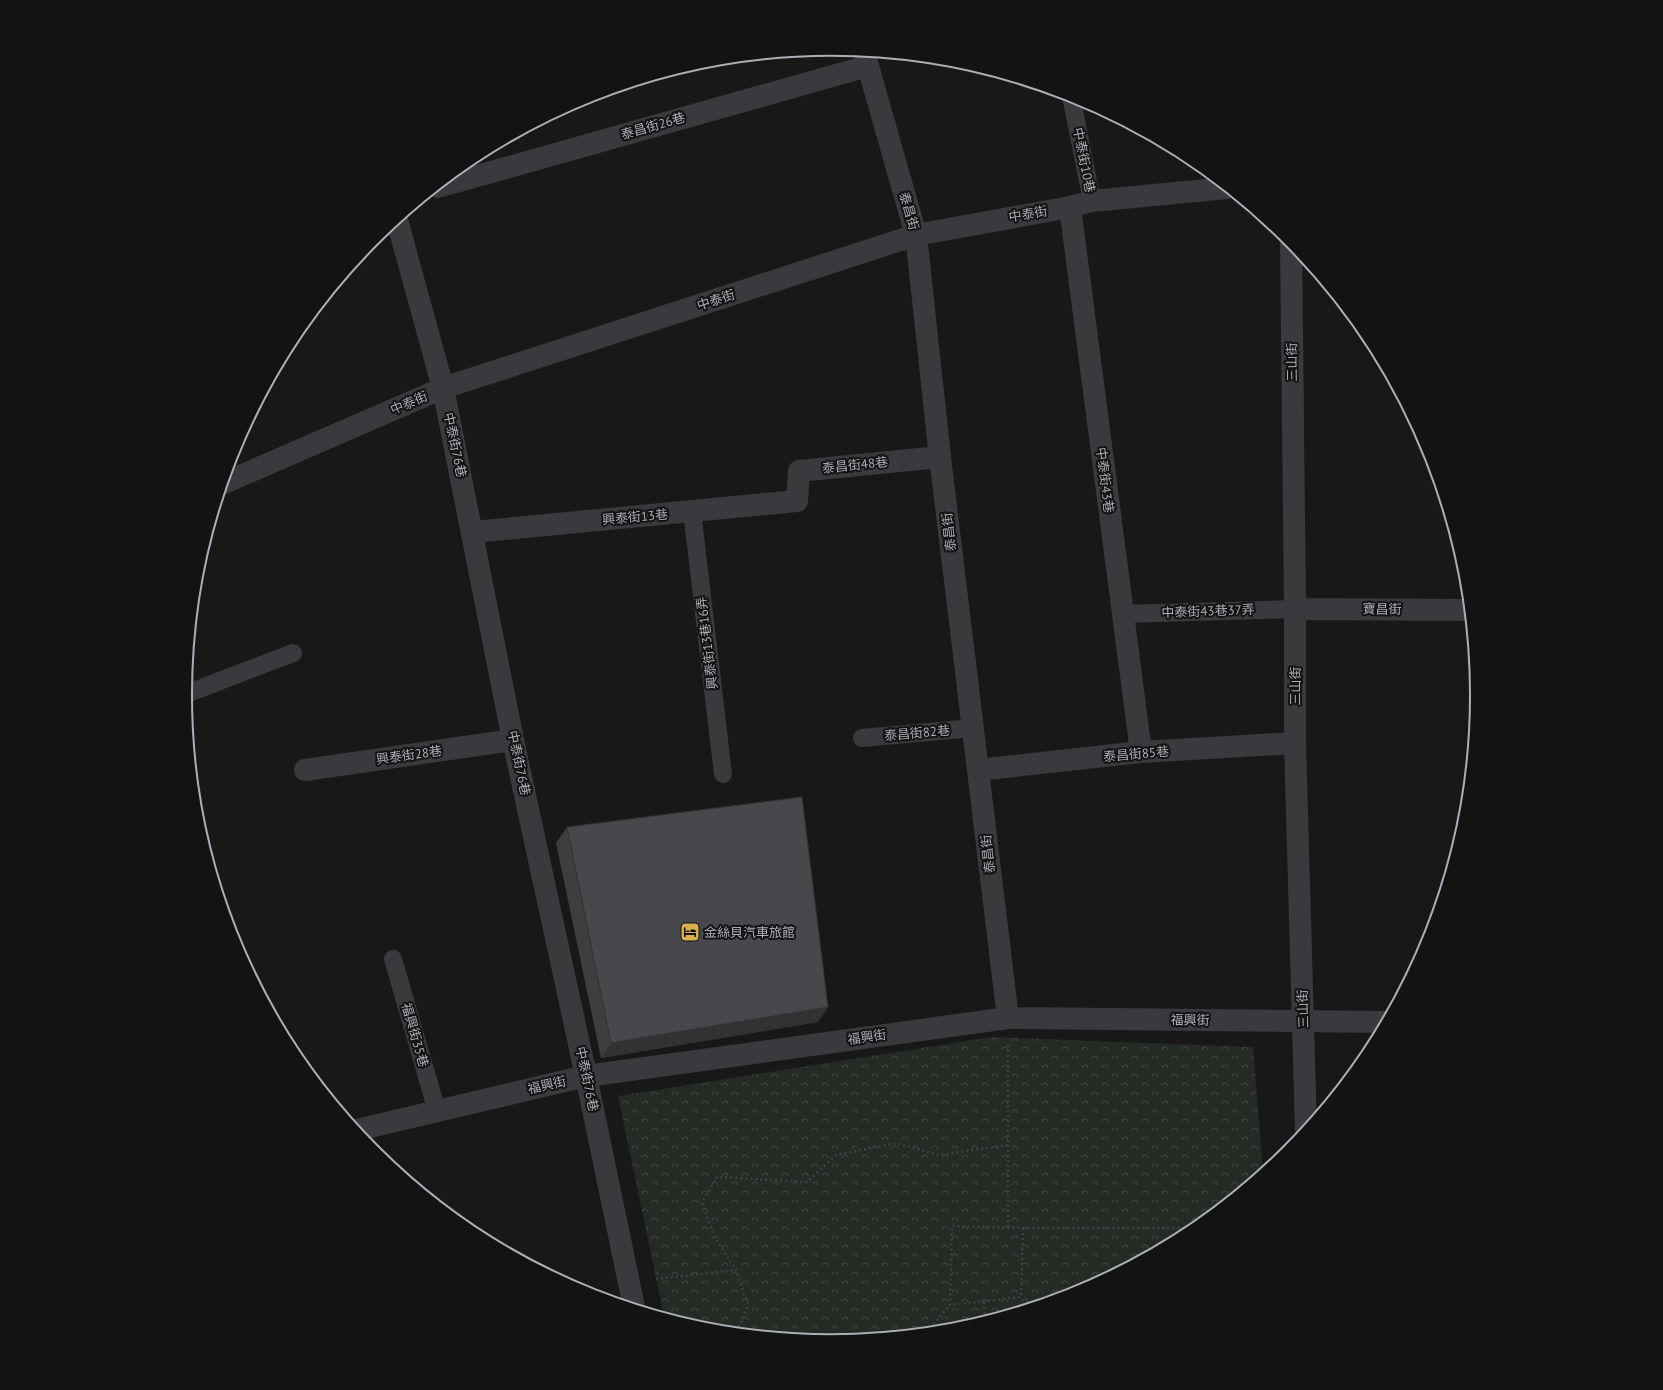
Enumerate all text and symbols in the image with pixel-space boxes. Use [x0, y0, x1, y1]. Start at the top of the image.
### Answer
street label: 泰昌街26巷 [619, 109, 687, 143]
street label: 中泰街10巷 [1069, 126, 1099, 194]
street label: 泰昌街 [895, 190, 923, 232]
street label: 中泰街 [1007, 202, 1049, 226]
street label: 中泰街 [695, 286, 737, 314]
street label: 三山街 [1283, 342, 1301, 382]
street label: 中泰街 [388, 388, 430, 418]
street label: 中泰街76巷 [440, 411, 470, 479]
street label: 中泰街43巷 [1093, 446, 1117, 514]
street label: 泰昌街48巷 [821, 453, 889, 477]
street label: 興泰街13巷 [601, 506, 669, 528]
street label: 泰昌街 [938, 512, 960, 552]
street label: 興泰街13巷16弄 [693, 596, 721, 690]
street label: 寶昌街 [1362, 600, 1402, 618]
street label: 中泰街43巷37弄 [1161, 601, 1255, 621]
street label: 三山街 [1287, 666, 1304, 706]
street label: 泰昌街82巷 [883, 722, 951, 744]
street label: 中泰街76巷 [504, 729, 534, 797]
street label: 興泰街28巷 [375, 742, 443, 768]
street label: 泰昌街85巷 [1102, 743, 1170, 765]
street label: 泰昌街 [977, 834, 999, 874]
hotel icon: 金絲貝汽車旅館 [679, 921, 701, 943]
place label: 金絲貝汽車旅館 [704, 924, 795, 941]
street label: 三山街 [1294, 989, 1312, 1029]
street label: 福興街35巷 [398, 1001, 432, 1069]
street label: 福興街 [1170, 1011, 1210, 1029]
street label: 福興街 [846, 1026, 888, 1048]
street label: 中泰街76巷 [572, 1045, 602, 1113]
street label: 福興街 [526, 1072, 568, 1098]

